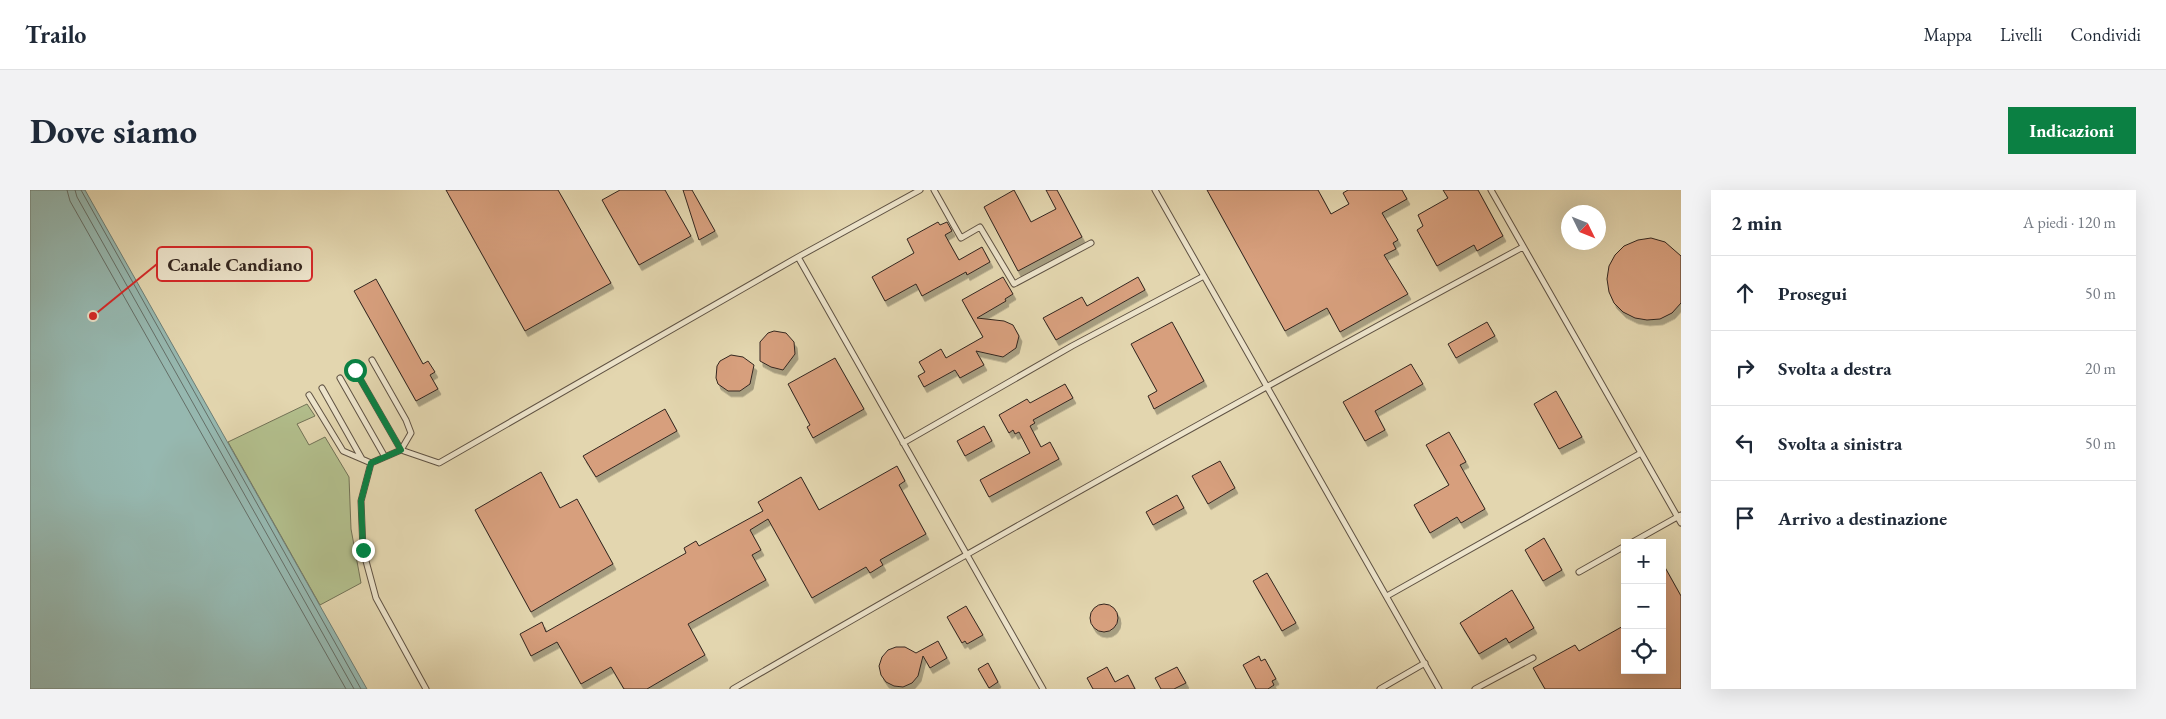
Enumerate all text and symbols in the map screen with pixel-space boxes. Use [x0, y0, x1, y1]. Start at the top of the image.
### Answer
text: Trailo [25, 19, 86, 50]
text: Mappa [1923, 23, 1972, 46]
text: Livelli [2000, 23, 2042, 46]
text: Condividi [2070, 23, 2141, 46]
button: Indicazioni [2008, 107, 2136, 154]
text: Dove siamo [30, 108, 197, 153]
north arrow [1561, 205, 1606, 250]
text: 2 min [1731, 209, 1782, 236]
text: A piedi · 120 m [2023, 212, 2116, 233]
callout: Canale Candiano [157, 247, 312, 281]
text: Canale Candiano [167, 252, 303, 277]
icon: ahead [1731, 279, 1759, 307]
text: Prosegui [1778, 281, 1847, 306]
text: 50 m [2085, 283, 2116, 304]
icon: right [1731, 354, 1759, 382]
text: Svolta a destra [1778, 356, 1892, 381]
text: 20 m [2085, 358, 2116, 379]
route start [344, 359, 367, 382]
icon: left [1731, 429, 1759, 457]
text: Svolta a sinistra [1778, 431, 1902, 456]
text: 50 m [2085, 433, 2116, 454]
icon: arrive [1731, 504, 1759, 532]
text: Arrivo a destinazione [1778, 506, 1947, 531]
route end [352, 539, 375, 562]
map controls [1621, 539, 1666, 674]
button: + [1621, 539, 1666, 584]
button: − [1621, 584, 1666, 629]
button: locate [1621, 629, 1666, 674]

